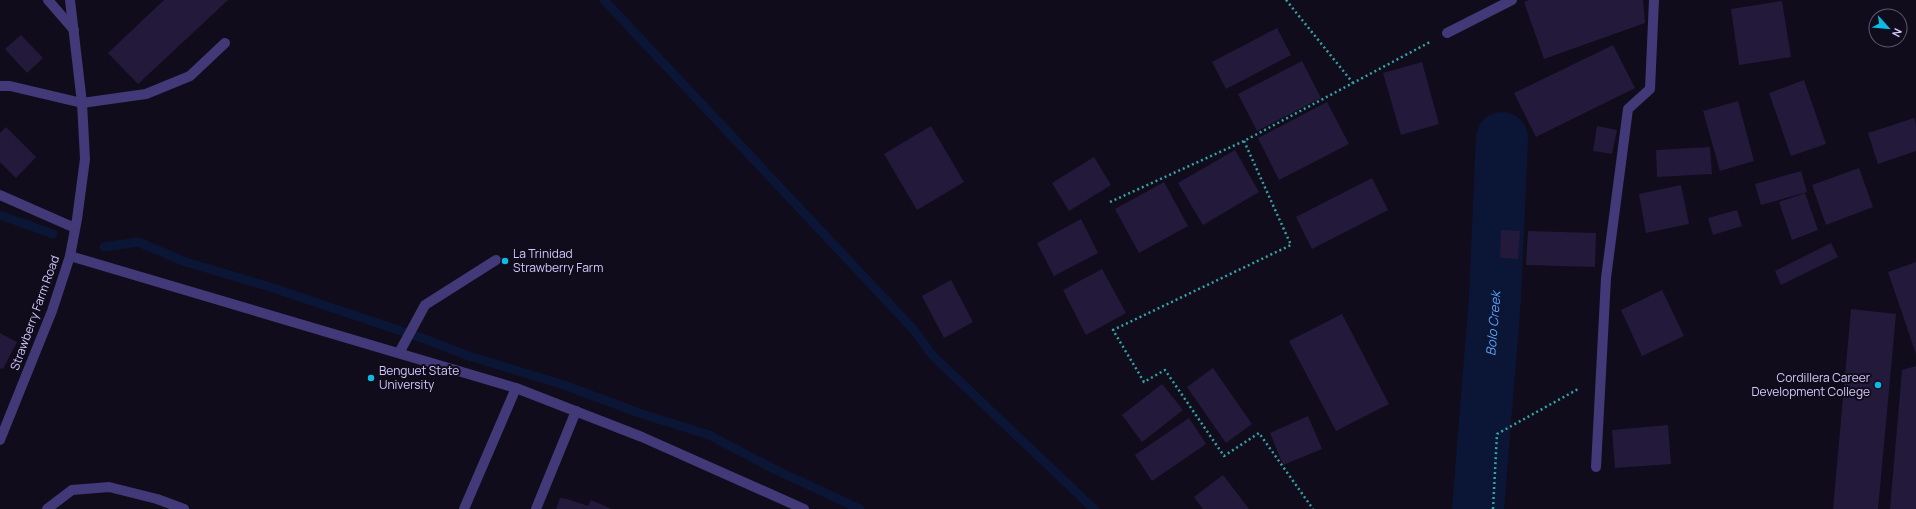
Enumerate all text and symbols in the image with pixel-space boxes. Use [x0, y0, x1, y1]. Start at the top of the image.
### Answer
north arrow [1868, 8, 1908, 48]
text: N [1889, 26, 1906, 40]
place label: La Trinidad Strawberry Farm [513, 245, 603, 276]
street label: Strawberry Farm Road [6, 253, 63, 373]
marker: La Trinidad Strawberry Farm [500, 256, 510, 266]
water label: Bolo Creek [1481, 288, 1504, 357]
place label: Benguet State University [379, 362, 459, 393]
place label: Cordillera Career Development College [1752, 369, 1871, 400]
marker: Benguet State University [366, 373, 376, 383]
marker: Cordillera Career Development College [1873, 380, 1883, 390]

